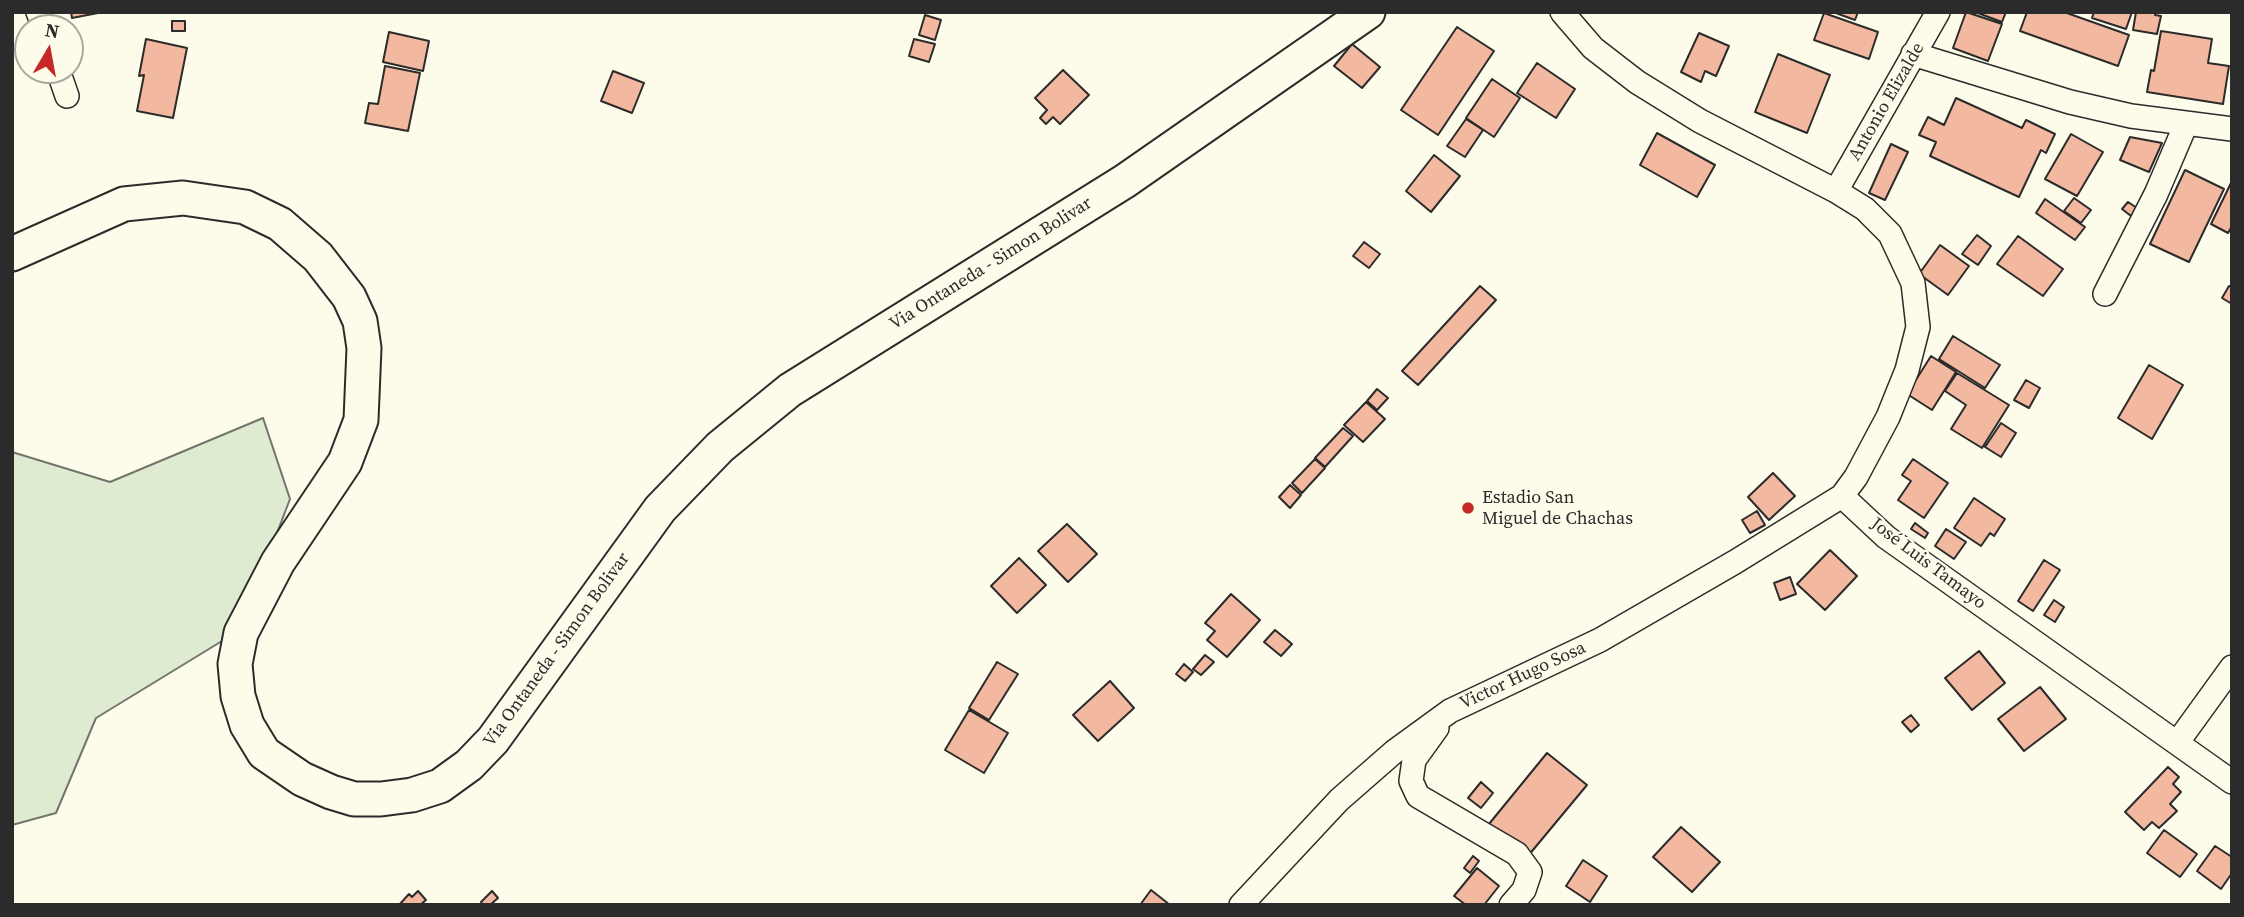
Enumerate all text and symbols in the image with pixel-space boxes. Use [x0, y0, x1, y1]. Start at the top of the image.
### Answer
north arrow [14, 14, 84, 84]
text: N [43, 16, 61, 44]
street label: Antonio Elizalde [1845, 39, 1929, 165]
street label: Via Ontaneda - Simon Bolivar [886, 193, 1096, 335]
place label: Estadio San Miguel de Chachas [1482, 487, 1633, 530]
marker: Estadio San Miguel de Chachas [1460, 500, 1476, 516]
street label: José Luis Tamayo [1866, 514, 1990, 614]
street label: Via Ontaneda - Simon Bolivar [479, 549, 635, 751]
street label: Victor Hugo Sosa [1456, 637, 1590, 715]

